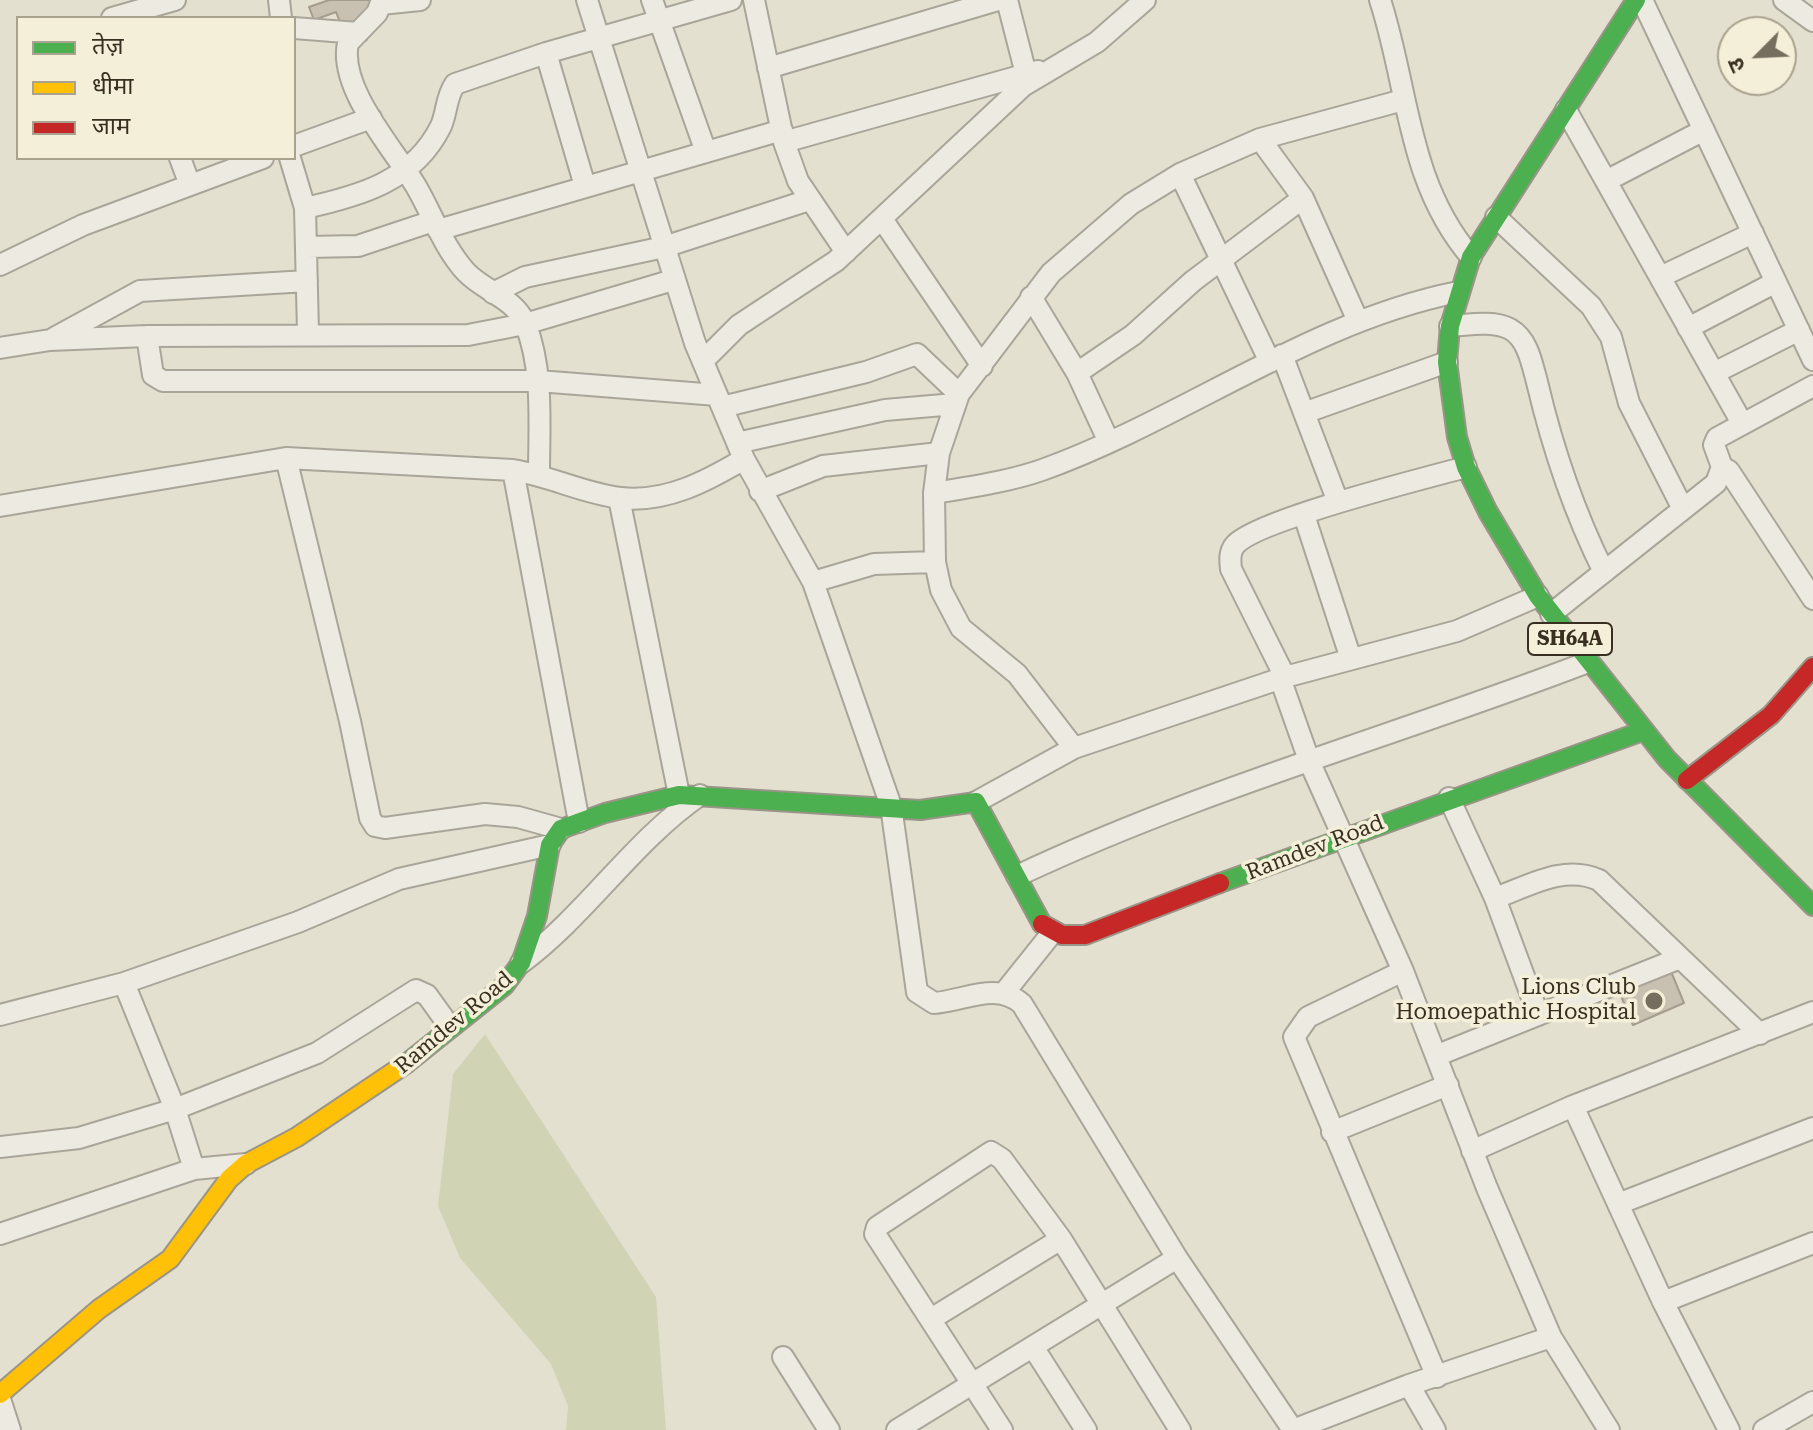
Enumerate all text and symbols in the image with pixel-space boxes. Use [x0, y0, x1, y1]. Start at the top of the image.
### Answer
legend [16, 16, 296, 160]
north arrow [1717, 16, 1797, 96]
text: तेज़ [92, 32, 124, 60]
text: उ [1722, 54, 1750, 76]
text: धीमा [92, 72, 134, 100]
text: जाम [92, 112, 130, 140]
road number: SH64A [1528, 623, 1612, 655]
street label: Ramdev Road [1242, 810, 1388, 886]
street label: Ramdev Road [390, 966, 518, 1080]
place label: Lions Club Homoepathic Hospital [1395, 975, 1636, 1026]
marker: Lions Club Homoepathic Hospital [1643, 990, 1665, 1012]

